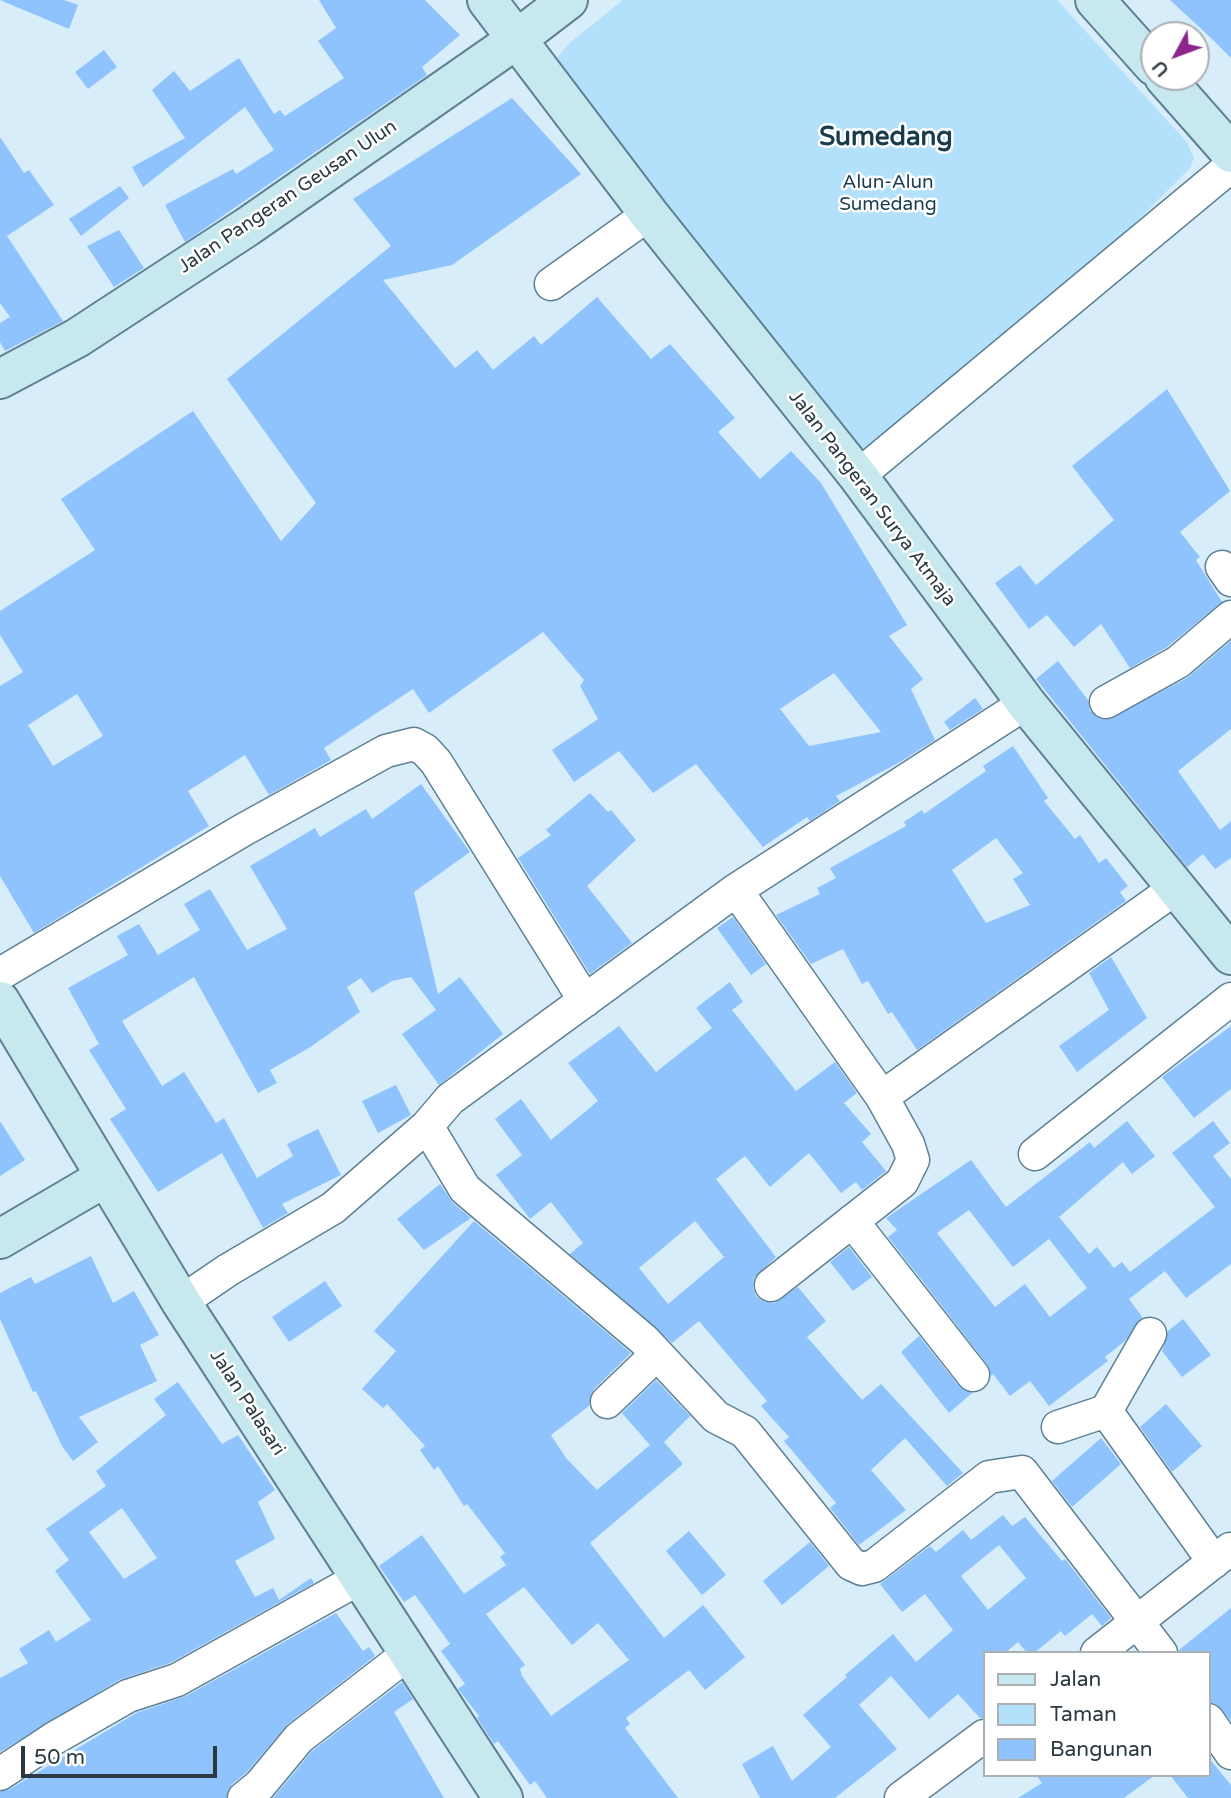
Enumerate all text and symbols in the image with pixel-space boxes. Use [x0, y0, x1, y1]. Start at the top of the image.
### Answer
north arrow [1140, 21, 1210, 91]
text: U [1148, 56, 1174, 81]
street label: Jalan Pangeran Geusan Ulun [175, 115, 401, 279]
district label: Sumedang [819, 122, 953, 154]
park label: Alun-Alun Sumedang [839, 172, 937, 216]
street label: Jalan Pangeran Surya Atmaja [783, 387, 961, 611]
street label: Jalan Palasari [204, 1346, 290, 1460]
legend [982, 1651, 1210, 1777]
text: Jalan [1050, 1667, 1101, 1692]
text: Taman [1050, 1702, 1117, 1727]
scale bar [24, 1731, 220, 1775]
text: Bangunan [1050, 1737, 1153, 1762]
text: 50 m [34, 1745, 85, 1770]

